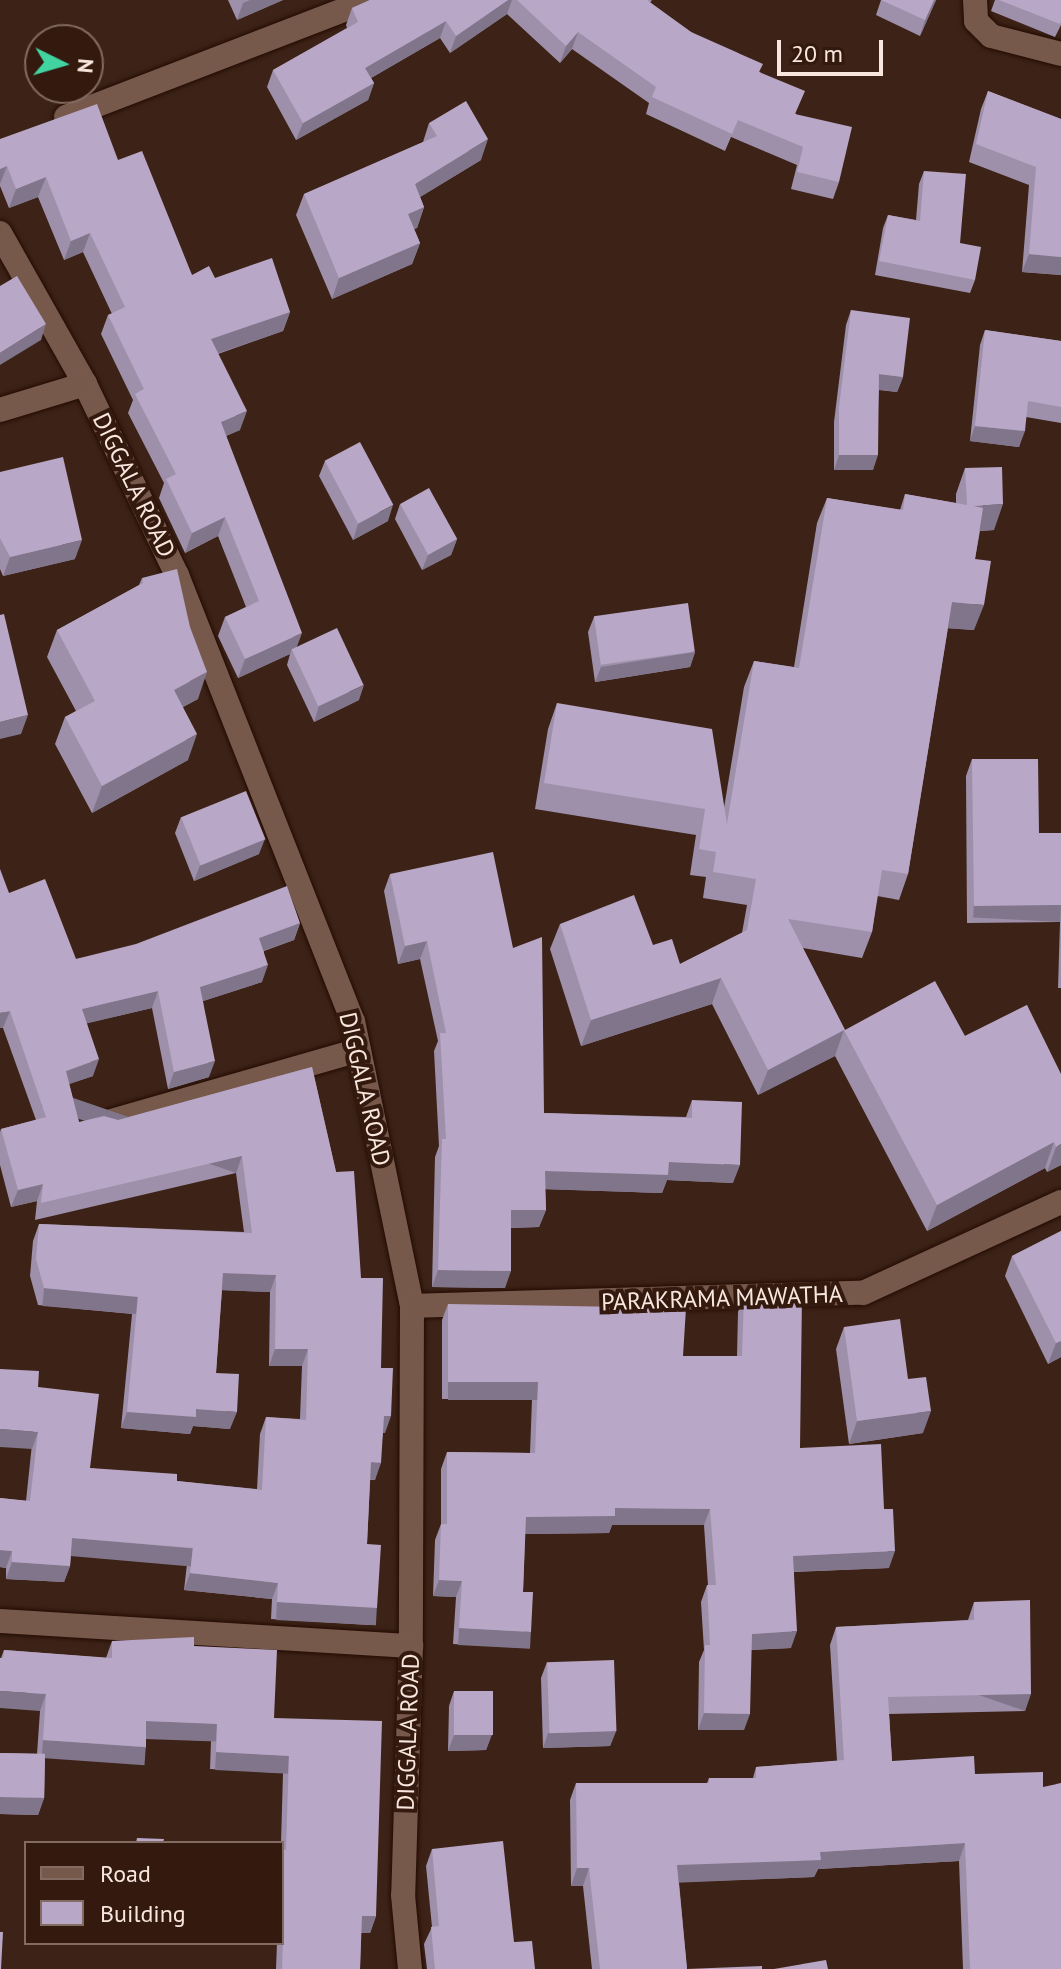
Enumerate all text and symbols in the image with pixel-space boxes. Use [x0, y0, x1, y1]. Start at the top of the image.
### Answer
north arrow [24, 24, 104, 104]
scale bar [781, 24, 887, 74]
text: 20 m [791, 38, 843, 69]
text: N [71, 57, 100, 74]
street label: DIGGALA ROAD [86, 408, 182, 562]
street label: DIGGALA ROAD [333, 1009, 397, 1169]
street label: PARAKRAMA MAWATHA [600, 1279, 844, 1317]
street label: DIGGALA ROAD [391, 1653, 425, 1811]
legend [24, 1841, 284, 1945]
text: Road [100, 1858, 151, 1889]
text: Building [100, 1898, 186, 1929]

